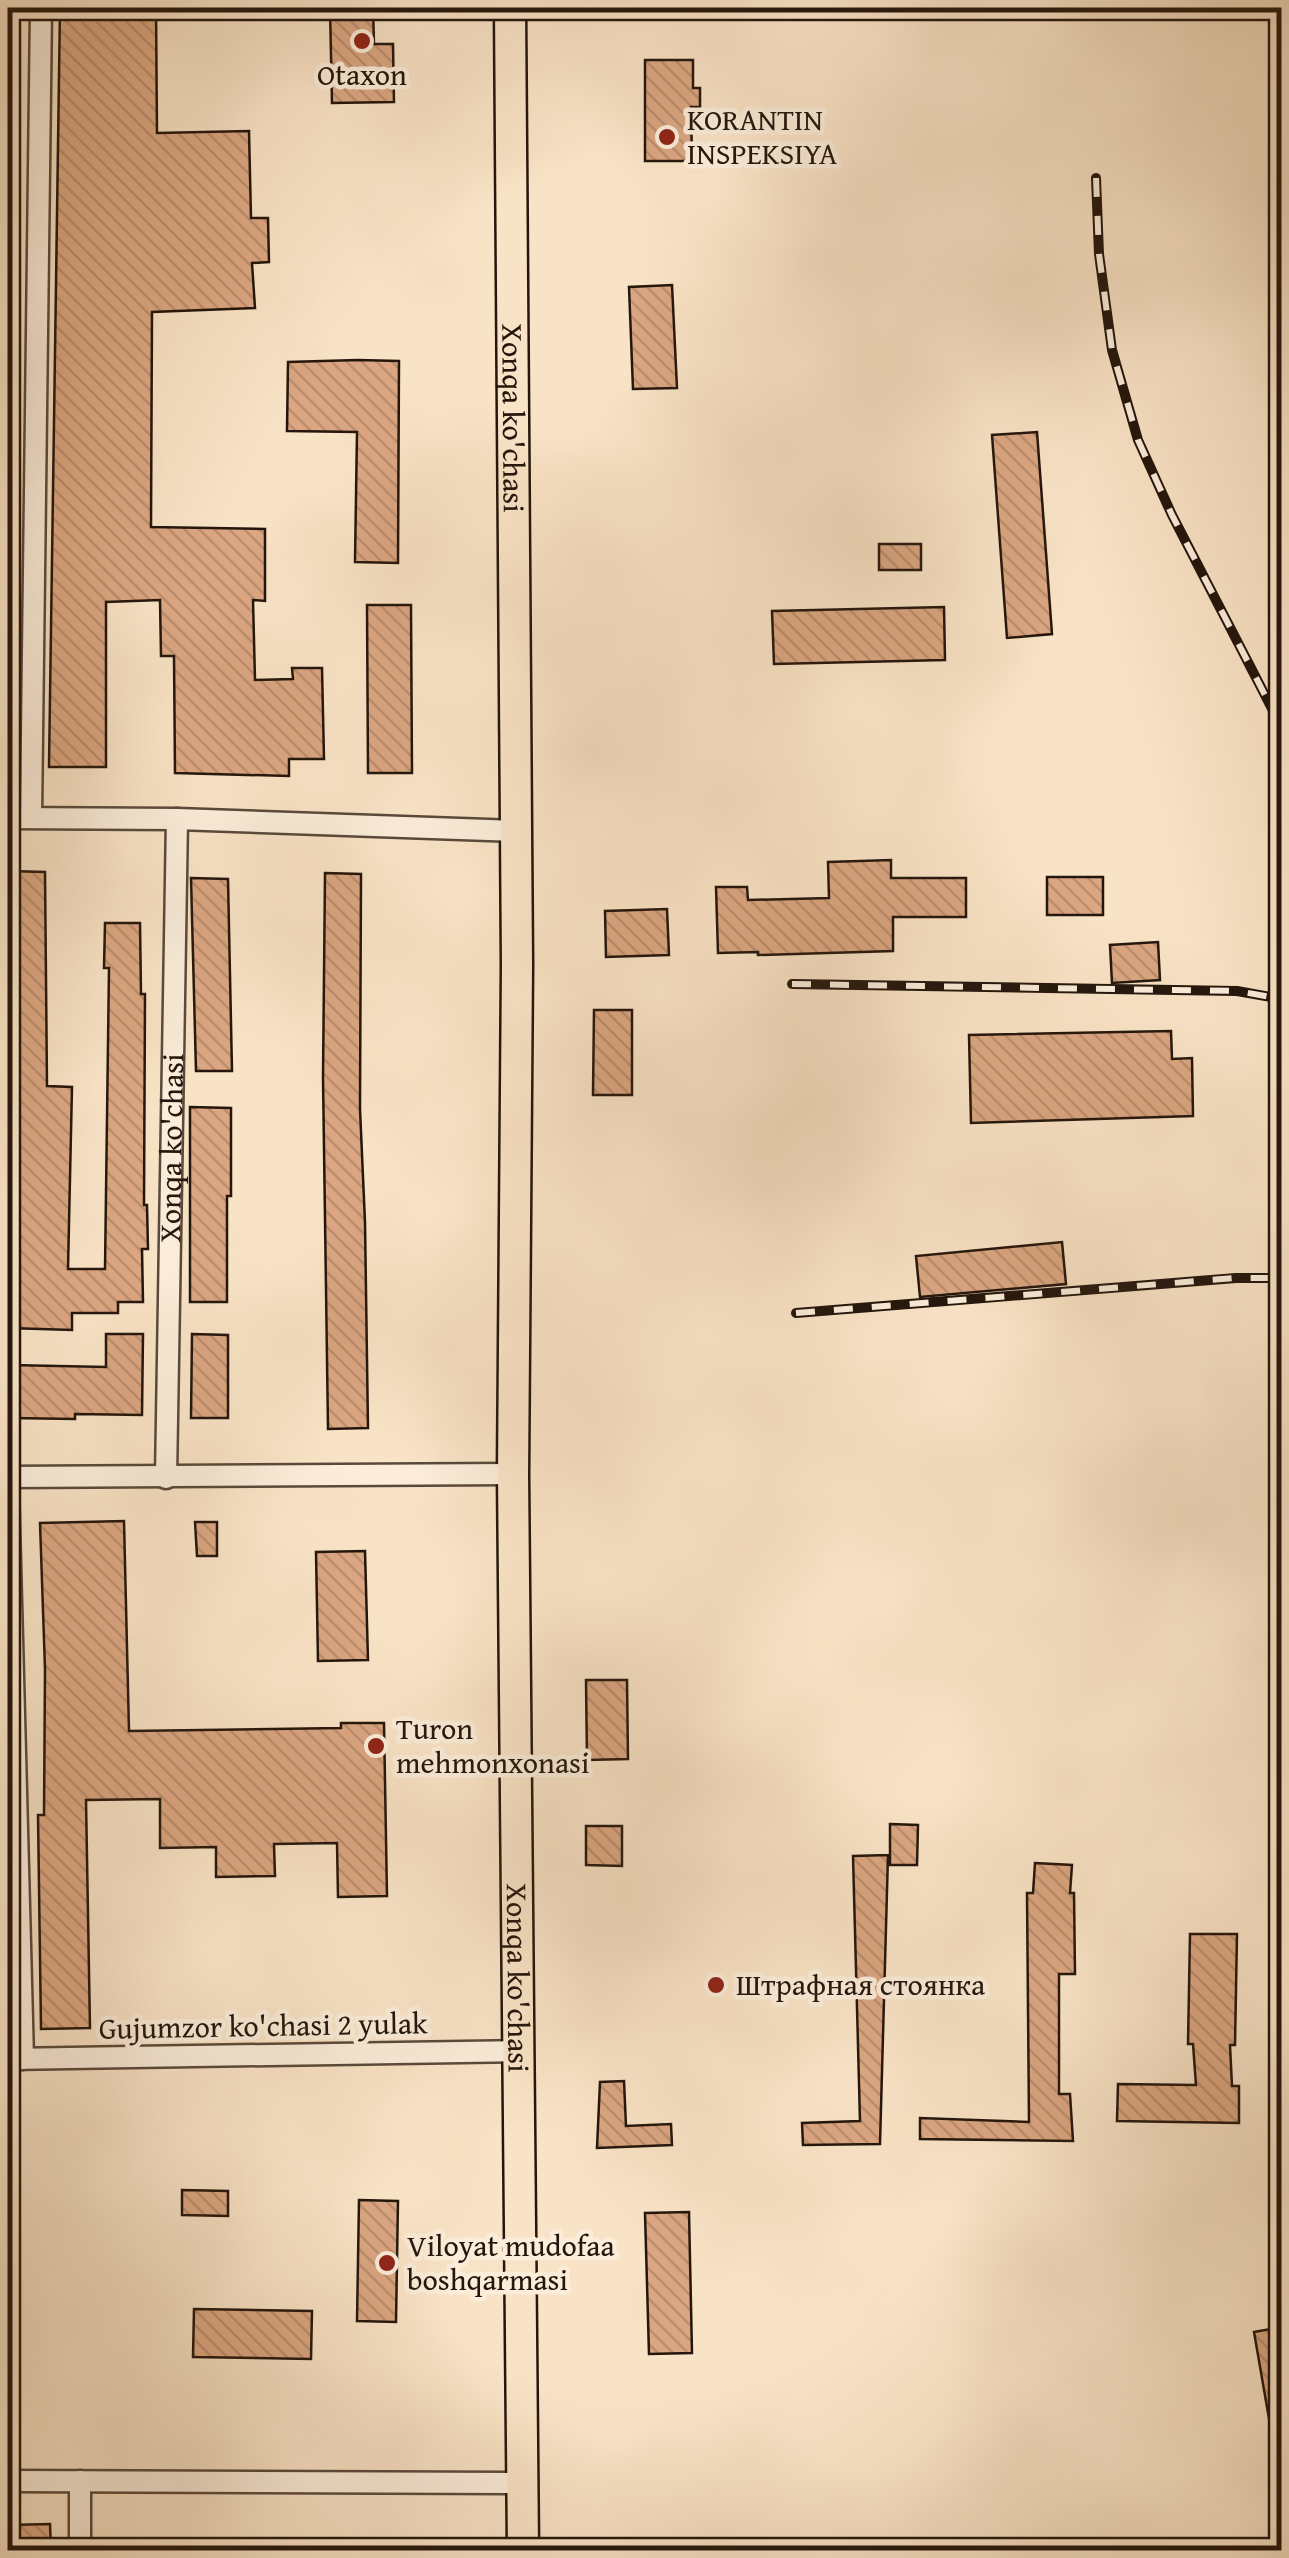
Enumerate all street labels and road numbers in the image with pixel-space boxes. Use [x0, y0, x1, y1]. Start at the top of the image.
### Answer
street label: Xonqa ko'chasi [491, 323, 537, 513]
street label: Xonqa ko'chasi [147, 1053, 194, 1243]
street label: Xonqa ko'chasi [496, 1883, 542, 2073]
street label: Gujumzor ko'chasi 2 yulak [98, 2000, 428, 2050]

